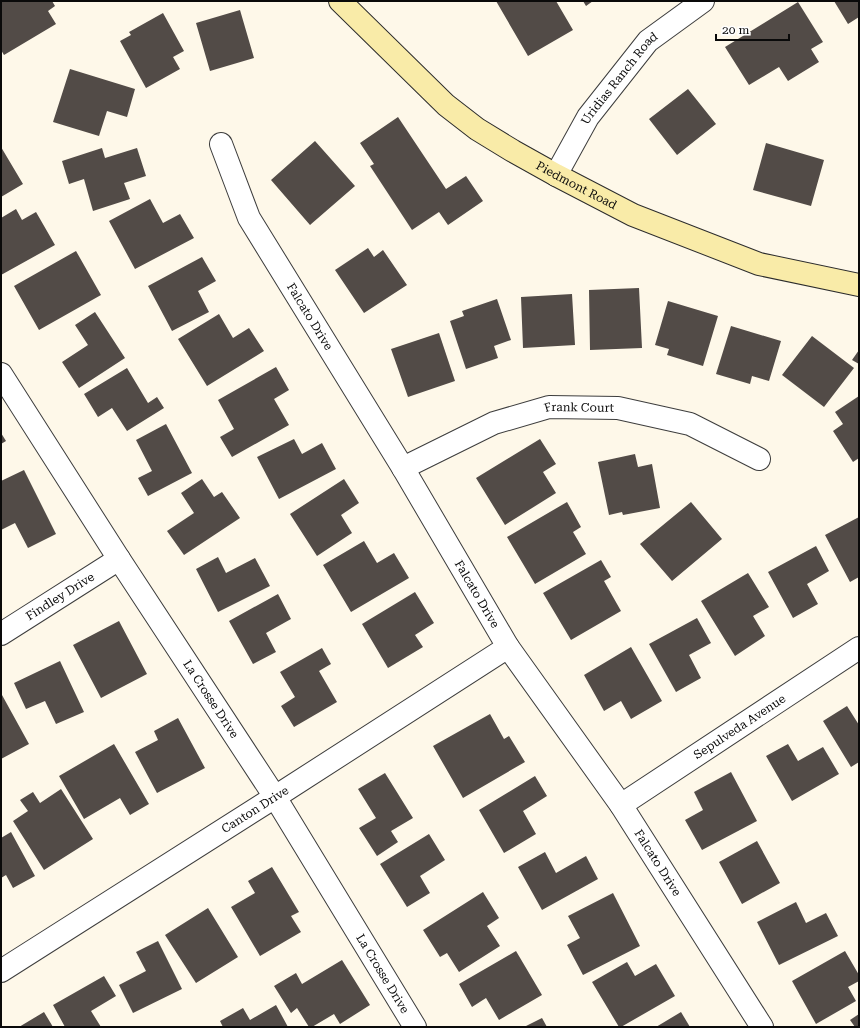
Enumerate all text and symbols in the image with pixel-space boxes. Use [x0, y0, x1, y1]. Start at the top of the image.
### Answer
scale bar [716, 16, 789, 42]
text: 20 m [722, 23, 749, 37]
street label: Uridias Ranch Road [578, 29, 661, 127]
street label: Piedmont Road [534, 158, 619, 212]
street label: Falcato Drive [284, 281, 336, 353]
street label: Frank Court [543, 400, 615, 415]
street label: Falcato Drive [452, 558, 502, 631]
street label: Findley Drive [23, 569, 97, 623]
street label: La Crosse Drive [180, 658, 242, 741]
street label: Sepulveda Avenue [691, 691, 788, 762]
street label: Canton Drive [219, 783, 292, 836]
street label: Falcato Drive [631, 827, 684, 899]
street label: La Crosse Drive [353, 932, 412, 1016]

